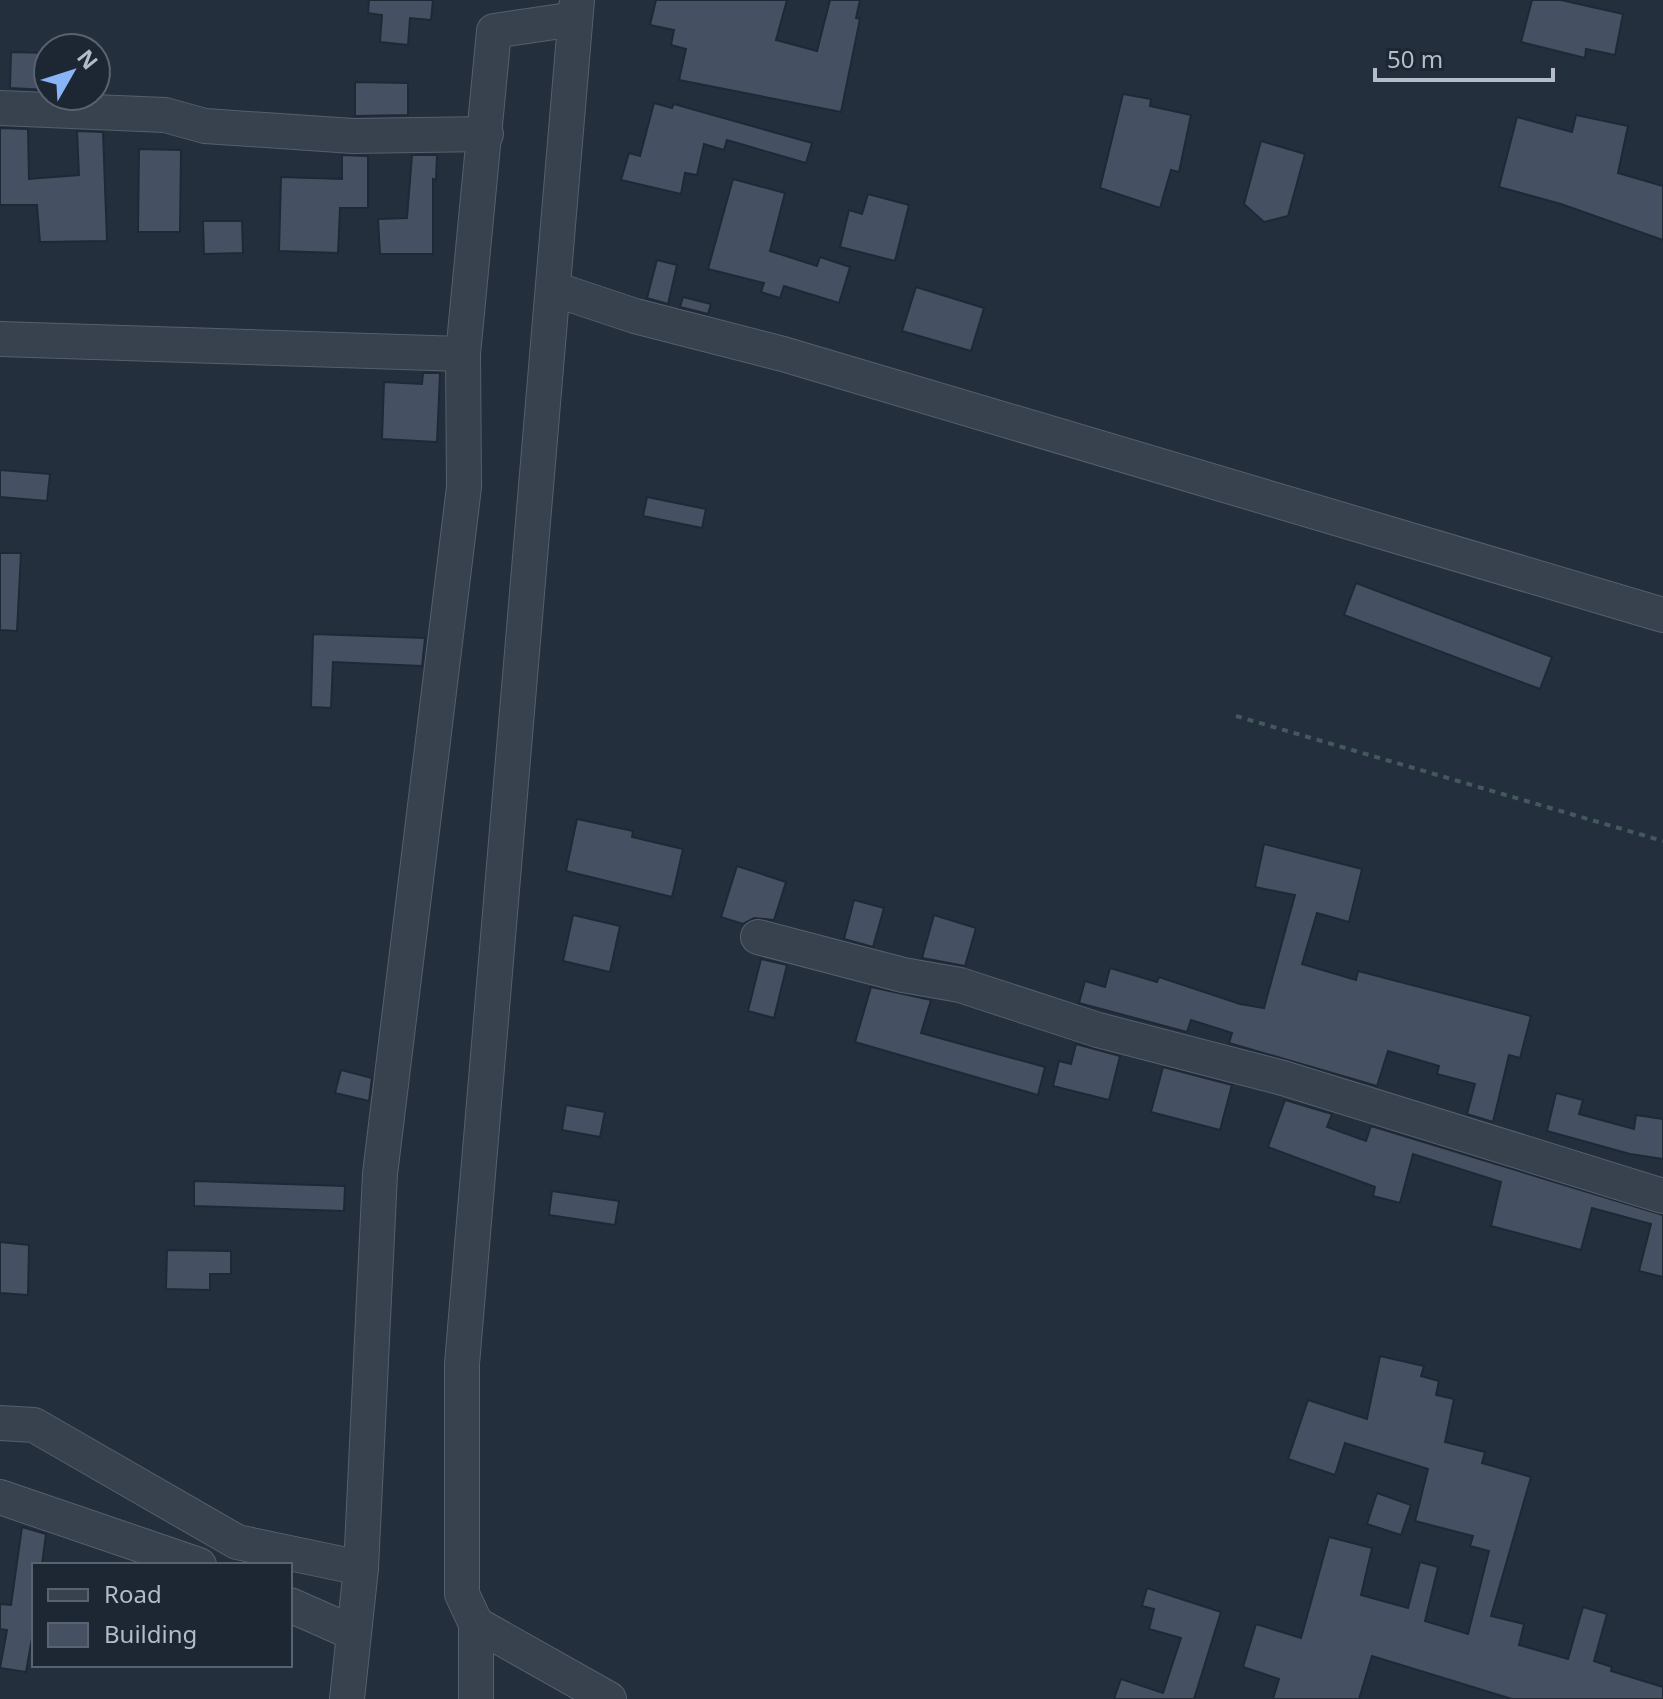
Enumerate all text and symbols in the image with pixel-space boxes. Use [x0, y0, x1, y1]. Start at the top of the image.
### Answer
north arrow [32, 32, 112, 112]
scale bar [1375, 32, 1553, 82]
text: N [71, 42, 106, 75]
text: 50 m [1387, 42, 1443, 75]
legend [32, 1563, 292, 1667]
text: Road [104, 1577, 162, 1610]
text: Building [104, 1617, 197, 1650]

